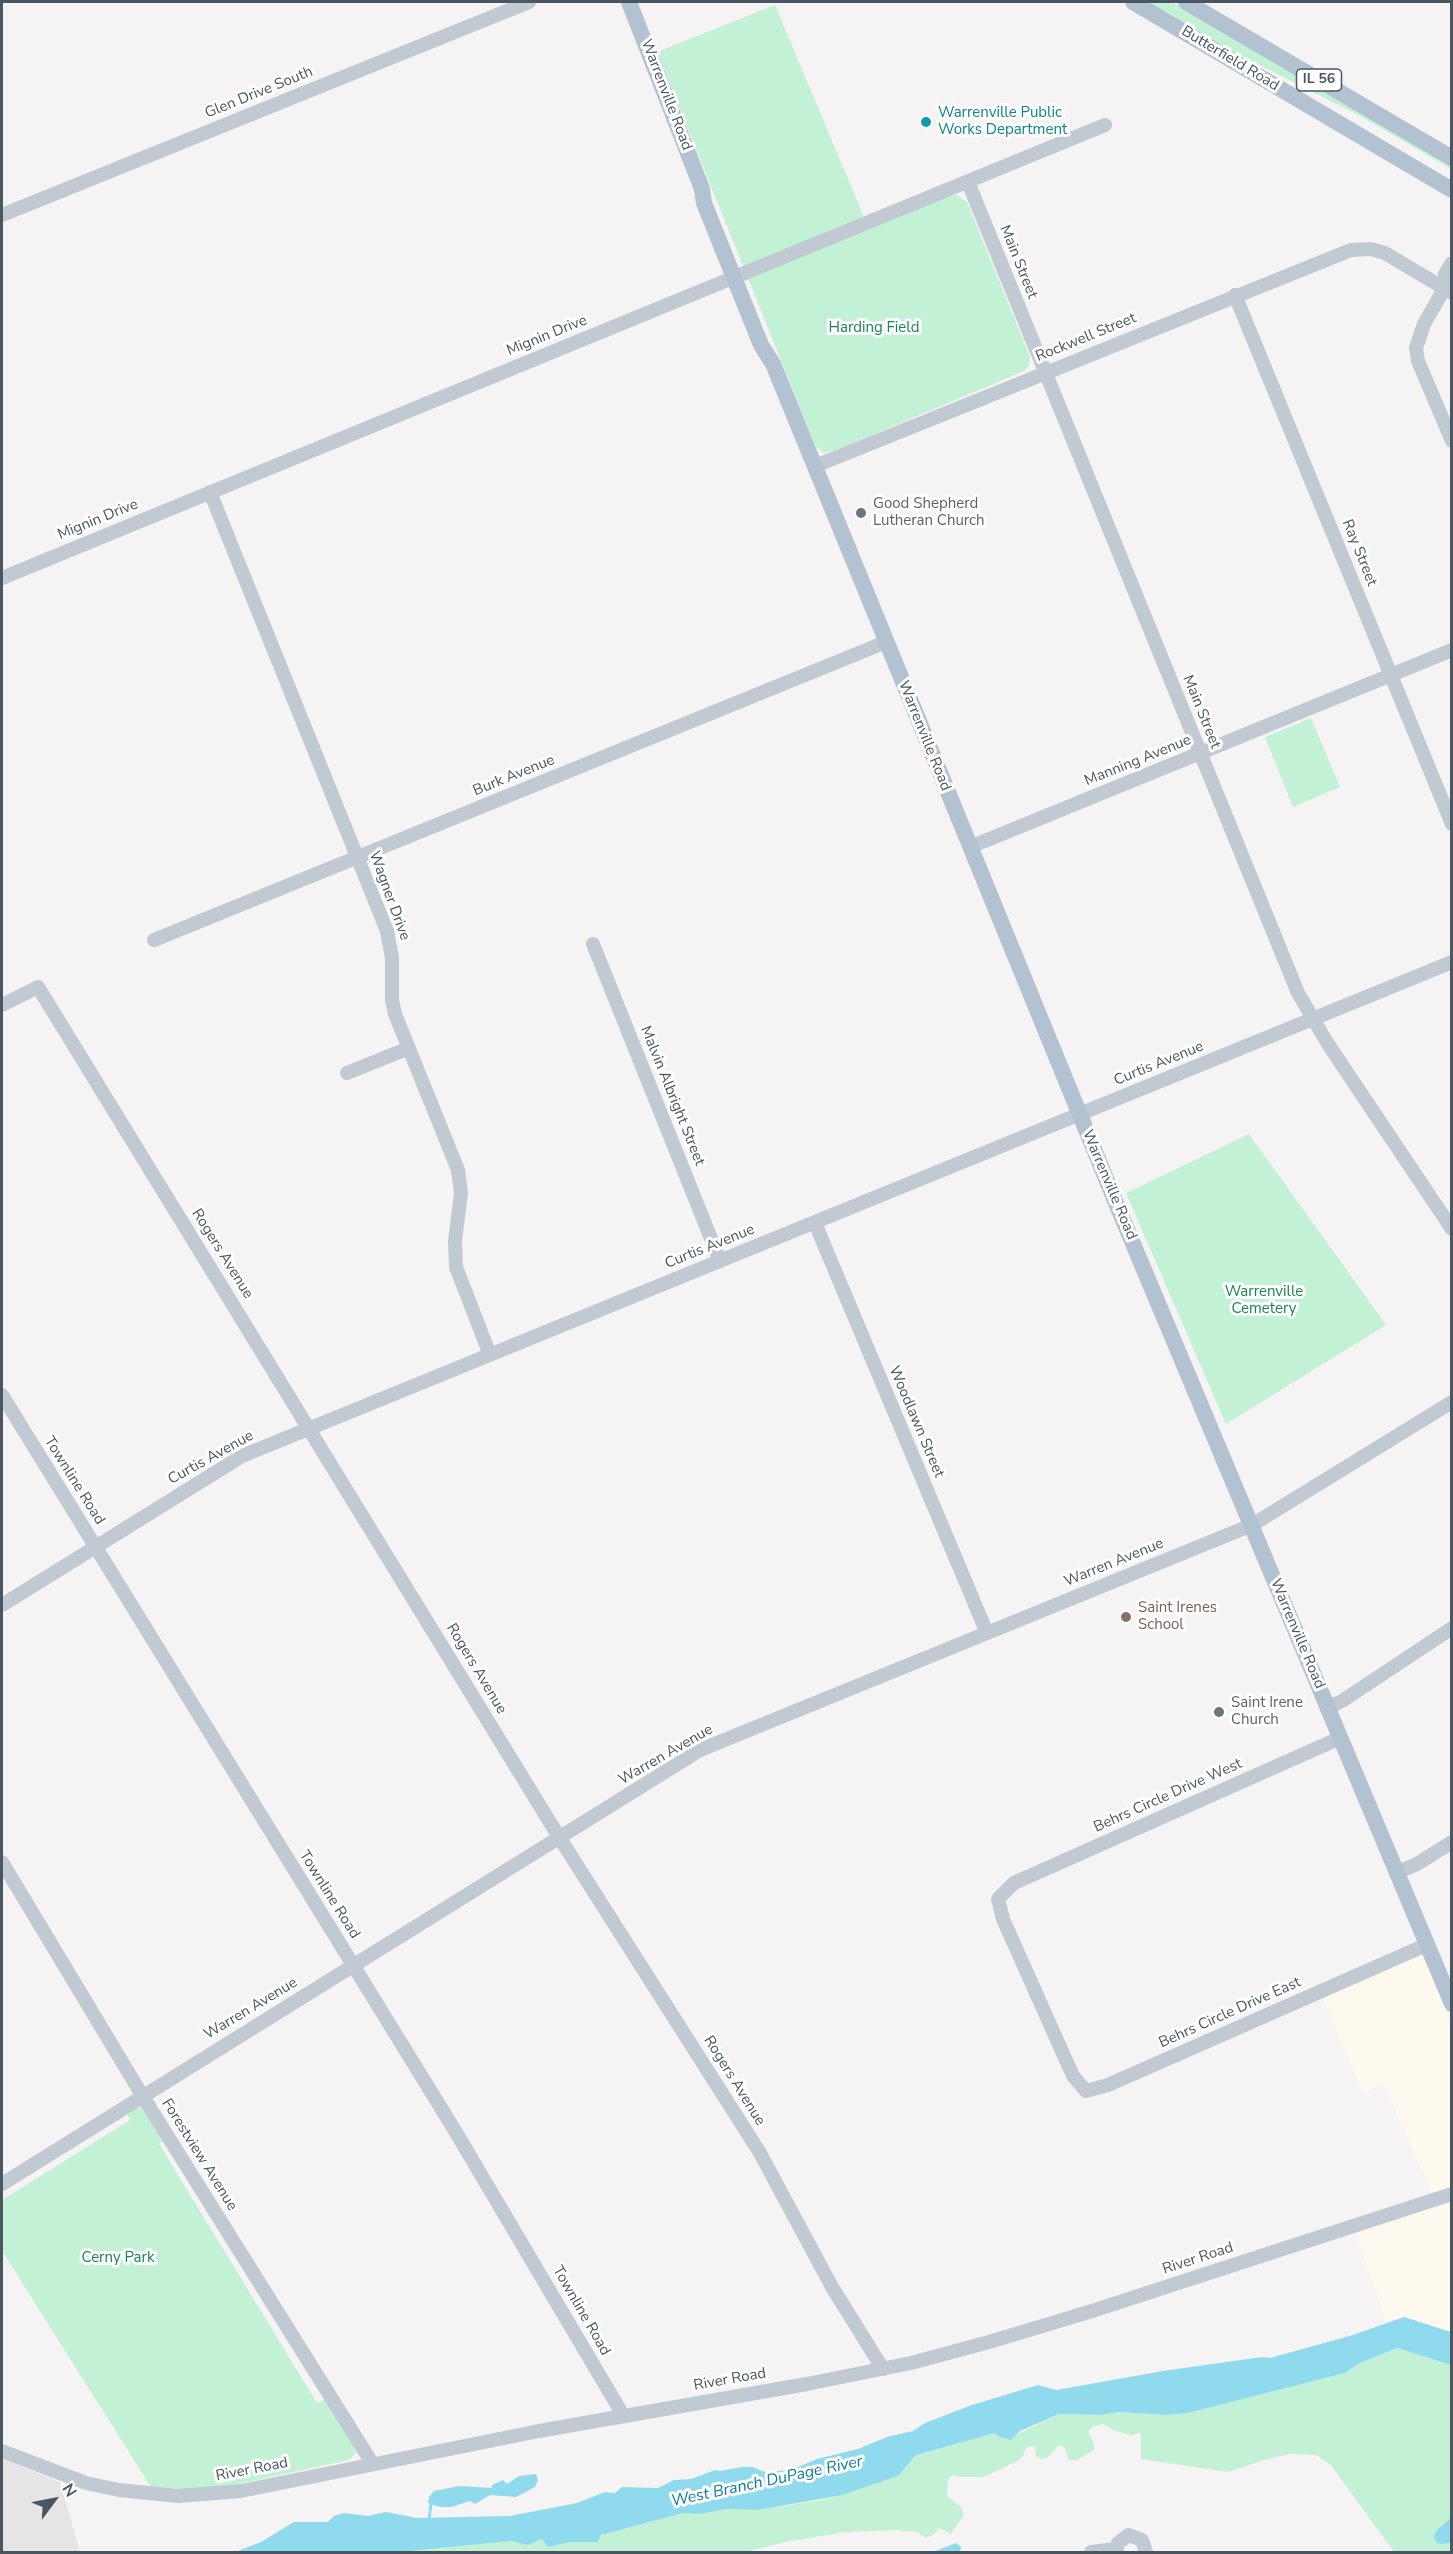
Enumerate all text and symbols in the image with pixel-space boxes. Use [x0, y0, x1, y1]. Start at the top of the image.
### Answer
street label: Butterfield Road [1178, 23, 1282, 95]
street label: Warrenville Road [637, 37, 695, 153]
street label: Glen Drive South [202, 63, 316, 123]
road number: IL 56 [1296, 69, 1342, 91]
place label: Warrenville Public Works Department [938, 104, 1067, 139]
marker: Warrenville Public Works Department [919, 115, 933, 129]
street label: Main Street [995, 223, 1041, 301]
street label: Rockwell Street [1033, 310, 1139, 366]
street label: Mignin Drive [504, 312, 590, 360]
park label: Harding Field [829, 319, 919, 337]
place label: Good Shepherd Lutheran Church [873, 495, 985, 530]
street label: Mignin Drive [55, 496, 141, 544]
marker: Good Shepherd Lutheran Church [854, 506, 868, 520]
street label: Ray Street [1337, 517, 1381, 589]
street label: Main Street [1178, 673, 1224, 751]
street label: Warrenville Road [894, 678, 954, 794]
street label: Manning Avenue [1082, 731, 1194, 791]
street label: Burk Avenue [471, 751, 557, 801]
street label: Wagner Drive [365, 849, 413, 943]
street label: Malvin Albright Street [636, 1024, 708, 1168]
street label: Curtis Avenue [1112, 1038, 1206, 1090]
street label: Warrenville Road [1078, 1127, 1140, 1243]
street label: Rogers Avenue [187, 1206, 257, 1302]
street label: Curtis Avenue [663, 1221, 757, 1273]
park label: Warrenville Cemetery [1225, 1283, 1303, 1318]
street label: Woodlawn Street [884, 1364, 948, 1480]
street label: Curtis Avenue [165, 1427, 257, 1489]
street label: Townline Road [40, 1434, 108, 1528]
street label: Warren Avenue [1062, 1535, 1166, 1591]
street label: Warrenville Road [1266, 1576, 1328, 1692]
place label: Saint Irenes School [1138, 1599, 1217, 1634]
marker: Saint Irenes School [1119, 1610, 1133, 1624]
street label: Rogers Avenue [442, 1620, 510, 1718]
place label: Saint Irene Church [1231, 1694, 1303, 1729]
marker: Saint Irene Church [1212, 1705, 1226, 1719]
street label: Warren Avenue [616, 1721, 716, 1789]
street label: Behrs Circle Drive West [1091, 1755, 1245, 1837]
street label: Townline Road [295, 1848, 363, 1942]
street label: Warren Avenue [201, 1974, 301, 2044]
street label: Behrs Circle Drive East [1156, 1974, 1304, 2052]
street label: Rogers Avenue [699, 2033, 769, 2129]
street label: Forestview Avenue [157, 2096, 241, 2214]
street label: River Road [1160, 2239, 1236, 2279]
park label: Cerny Park [82, 2249, 154, 2267]
street label: Townline Road [548, 2263, 614, 2359]
street label: River Road [692, 2365, 768, 2395]
water label: West Branch DuPage River [670, 2452, 864, 2512]
street label: River Road [214, 2454, 290, 2486]
north arrow [24, 2470, 84, 2530]
text: N [57, 2480, 82, 2501]

